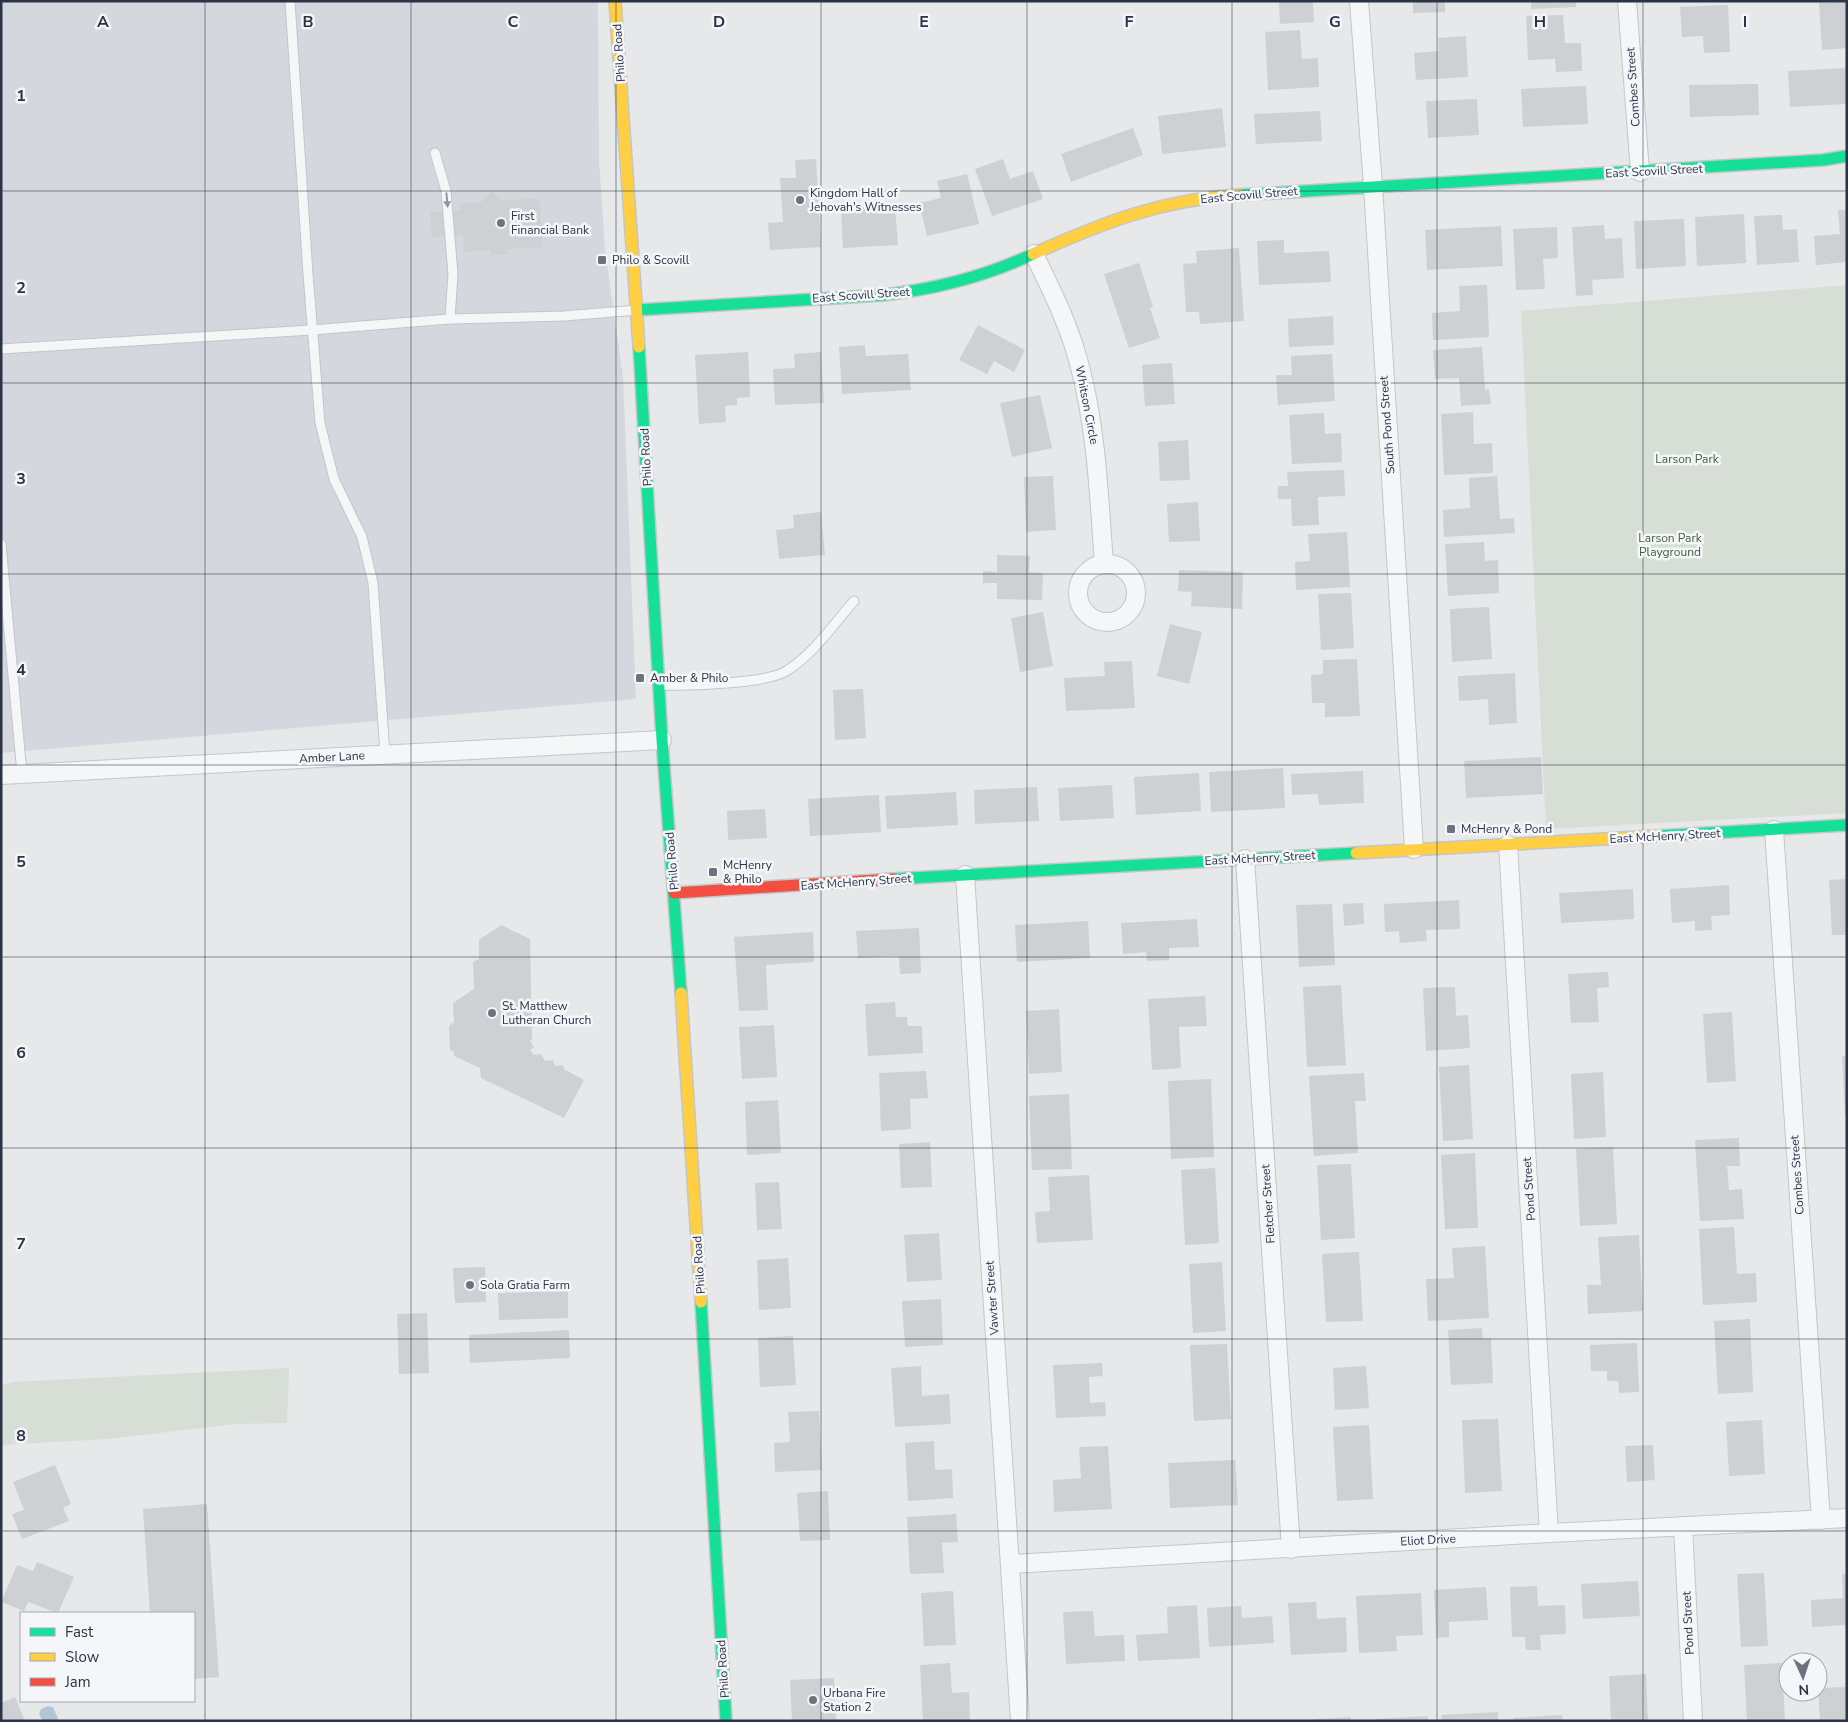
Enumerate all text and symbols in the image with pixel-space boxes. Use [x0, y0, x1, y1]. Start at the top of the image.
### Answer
text: A [97, 11, 109, 33]
text: B [302, 11, 314, 33]
text: C [508, 11, 519, 33]
text: D [713, 11, 725, 33]
text: E [919, 11, 929, 33]
text: F [1125, 11, 1134, 33]
text: G [1329, 11, 1341, 33]
text: H [1534, 11, 1546, 33]
text: I [1743, 11, 1747, 33]
street label: Philo Road [609, 23, 629, 83]
street label: Combes Street [1622, 46, 1644, 127]
text: 1 [16, 85, 26, 107]
street label: East Scovill Street [1605, 160, 1704, 182]
street label: East Scovill Street [1200, 183, 1299, 207]
place label: Kingdom Hall of Jehovah's Witnesses [809, 185, 922, 215]
one-way arrow [443, 192, 451, 208]
marker: Kingdom Hall of Jehovah's Witnesses [794, 194, 806, 206]
place label: First Financial Bank [511, 208, 590, 238]
marker: First Financial Bank [495, 217, 507, 229]
place label: Philo & Scovill [612, 252, 690, 268]
marker: Philo & Scovill [596, 254, 608, 266]
text: 2 [16, 277, 26, 299]
street label: East Scovill Street [812, 284, 911, 306]
street label: Whitson Circle [1072, 364, 1102, 446]
street label: South Pond Street [1376, 375, 1398, 475]
street label: Philo Road [636, 427, 656, 487]
park label: Larson Park [1655, 451, 1720, 467]
text: 3 [16, 468, 26, 490]
park label: Larson Park Playground [1638, 530, 1703, 560]
text: 4 [16, 659, 26, 681]
place label: Amber & Philo [650, 670, 729, 686]
marker: Amber & Philo [634, 672, 646, 684]
street label: Amber Lane [299, 747, 365, 767]
place label: McHenry & Pond [1461, 821, 1552, 837]
marker: McHenry & Pond [1445, 823, 1457, 835]
street label: East McHenry Street [1609, 825, 1722, 847]
street label: Philo Road [661, 831, 683, 891]
street label: East McHenry Street [1204, 847, 1317, 869]
text: 5 [16, 851, 26, 873]
place label: McHenry & Philo [723, 857, 773, 887]
marker: McHenry & Philo [707, 866, 719, 878]
street label: East McHenry Street [800, 870, 913, 894]
place label: St. Matthew Lutheran Church [502, 998, 591, 1028]
marker: St. Matthew Lutheran Church [486, 1007, 498, 1019]
text: 6 [16, 1042, 26, 1064]
street label: Combes Street [1786, 1134, 1808, 1215]
street label: Pond Street [1519, 1156, 1539, 1221]
street label: Fletcher Street [1257, 1163, 1279, 1244]
text: 7 [16, 1233, 26, 1255]
street label: Philo Road [689, 1235, 709, 1295]
street label: Vawter Street [981, 1259, 1003, 1337]
place label: Sola Gratia Farm [480, 1277, 570, 1293]
marker: Sola Gratia Farm [464, 1279, 476, 1291]
text: 8 [16, 1425, 26, 1447]
street label: Eliot Drive [1400, 1531, 1456, 1549]
street label: Pond Street [1678, 1590, 1698, 1655]
legend [20, 1612, 195, 1702]
text: Fast [65, 1622, 94, 1642]
street label: Philo Road [713, 1639, 733, 1699]
text: Slow [65, 1647, 100, 1667]
north arrow [1778, 1652, 1828, 1702]
text: Jam [64, 1672, 91, 1692]
text: N [1798, 1680, 1809, 1699]
place label: Urbana Fire Station 2 [823, 1685, 886, 1715]
marker: Urbana Fire Station 2 [807, 1694, 819, 1706]

